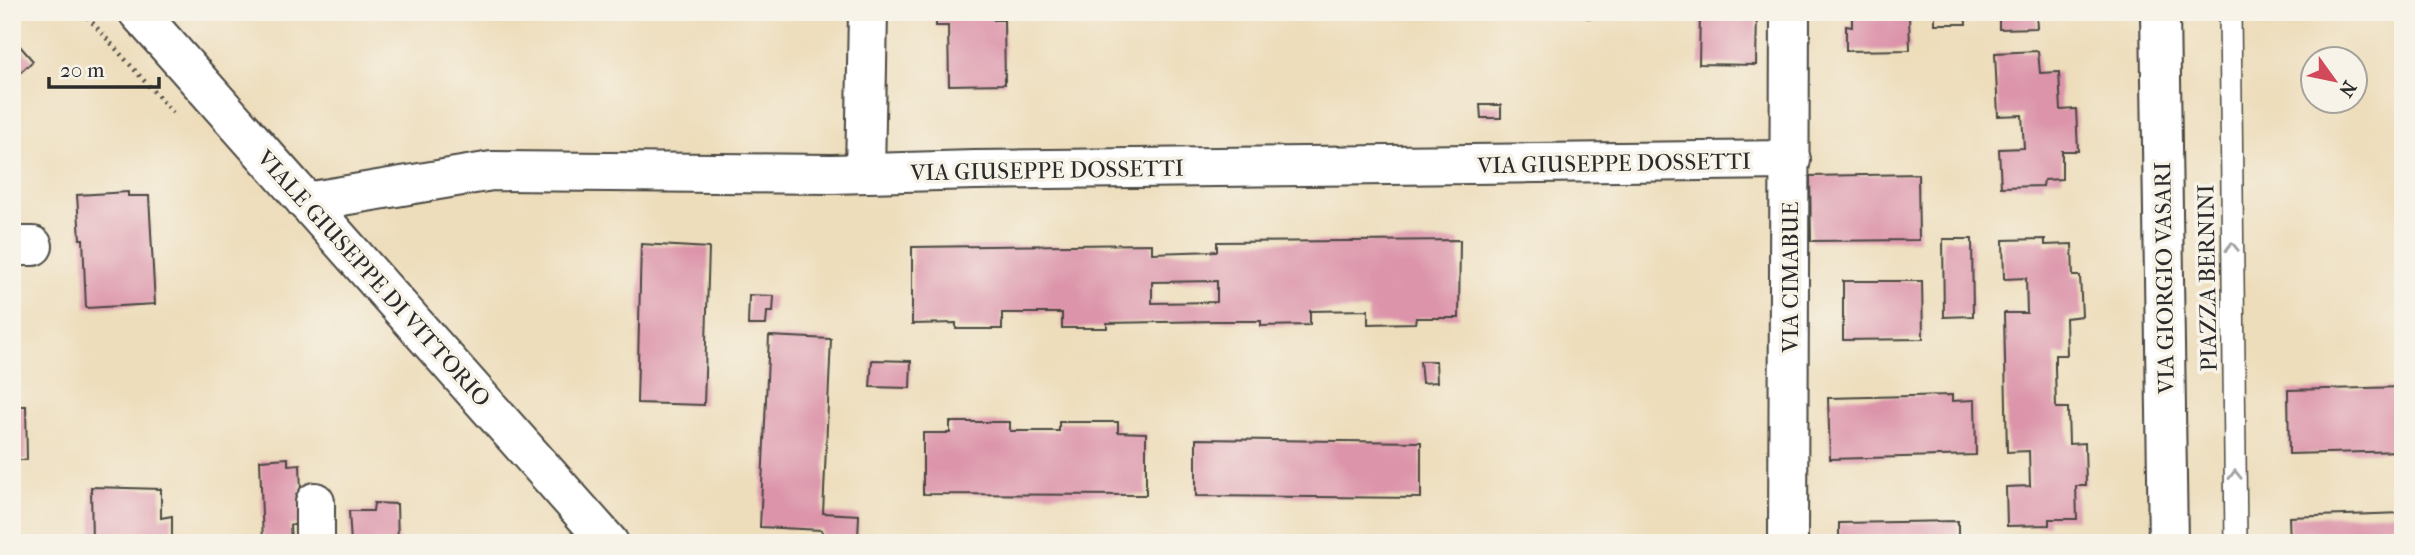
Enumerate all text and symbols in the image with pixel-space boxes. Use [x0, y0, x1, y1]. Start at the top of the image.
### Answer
scale bar [49, 46, 159, 90]
north arrow [2300, 46, 2370, 116]
text: 20 m [60, 58, 105, 82]
text: N [2334, 77, 2361, 101]
street label: VIALE GIUSEPPE DI VITTORIO [251, 144, 496, 412]
street label: VIA GIUSEPPE DOSSETTI [1476, 148, 1751, 179]
street label: VIA GIUSEPPE DOSSETTI [909, 155, 1184, 186]
street label: VIA GIORGIO VASARI [2149, 162, 2180, 395]
street label: PIAZZA BERNINI [2192, 184, 2223, 372]
street label: VIA CIMABUE [1777, 202, 1804, 353]
one-way arrow [2225, 241, 2240, 252]
one-way arrow [2227, 469, 2243, 479]

